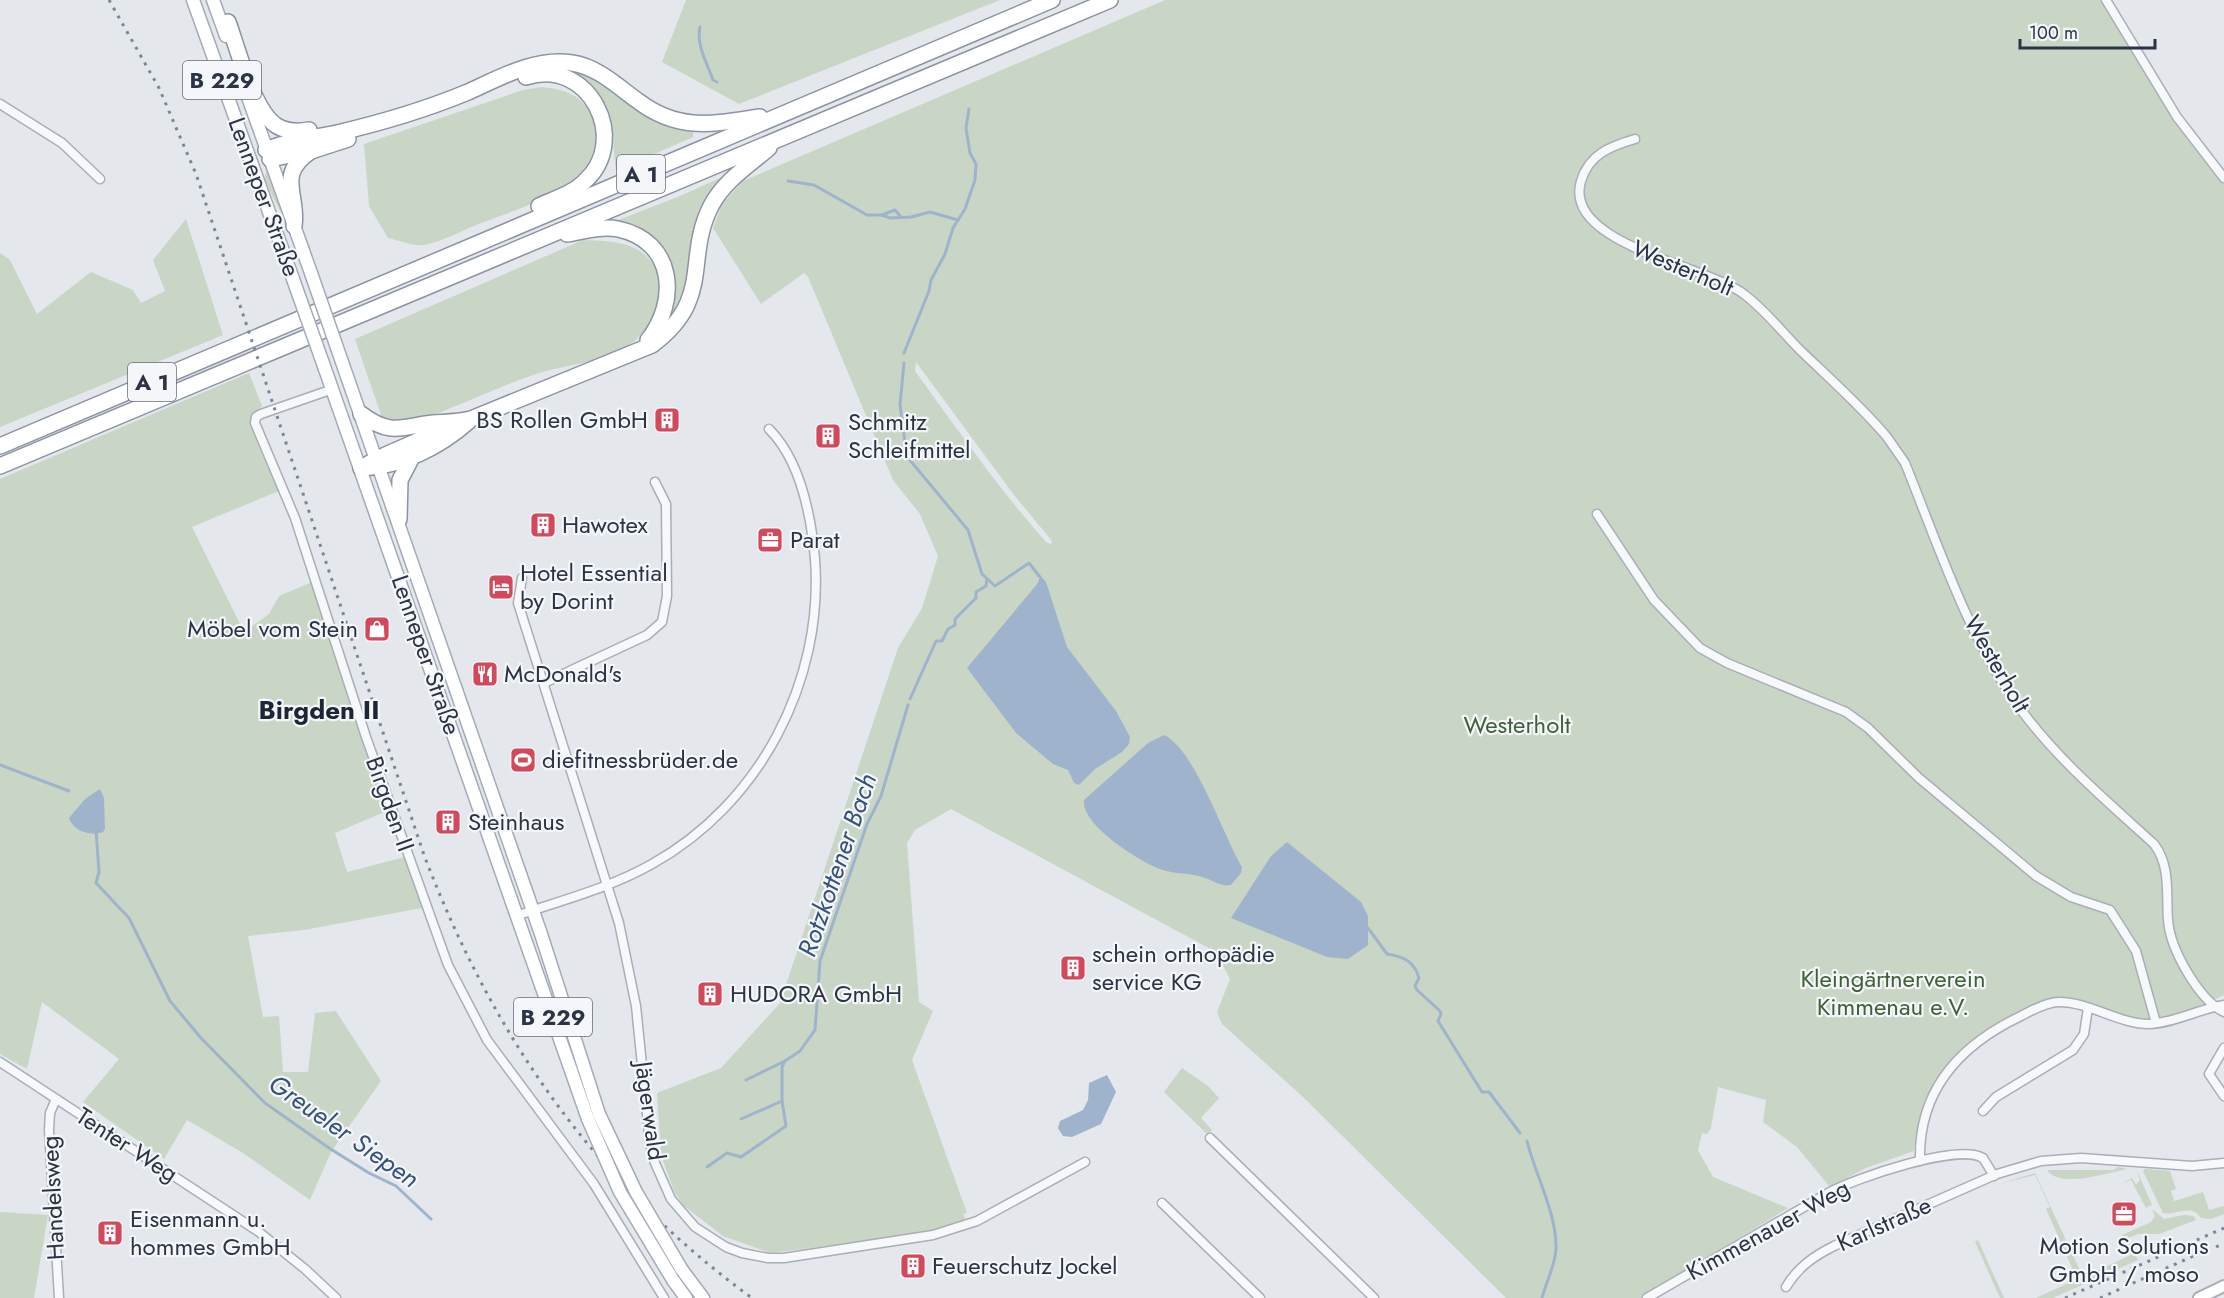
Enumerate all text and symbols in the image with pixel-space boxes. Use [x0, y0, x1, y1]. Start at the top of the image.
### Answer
scale bar [2020, 12, 2155, 50]
text: 100 m [2029, 20, 2078, 46]
road number: B 229 [183, 61, 261, 99]
street label: Lenneper Straße [219, 112, 309, 281]
road number: A 1 [617, 155, 665, 193]
street label: Westerholt [1627, 230, 1740, 305]
road number: A 1 [128, 363, 176, 401]
place label: BS Rollen GmbH [476, 402, 648, 437]
place label: Schmitz Schleifmittel [848, 404, 971, 467]
building icon: BS Rollen GmbH [652, 405, 682, 435]
building icon: Schmitz Schleifmittel [813, 421, 843, 451]
place label: Hawotex [562, 507, 648, 542]
building icon: Hawotex [528, 510, 558, 540]
place label: Parat [790, 522, 840, 557]
office icon: Parat [755, 525, 785, 555]
place label: Hotel Essential by Dorint [520, 555, 668, 618]
street label: Lenneper Straße [383, 570, 470, 739]
hotel icon: Hotel Essential by Dorint [486, 572, 516, 602]
street label: Westerholt [1955, 609, 2040, 719]
place label: Möbel vom Stein [187, 611, 358, 646]
shop icon: Möbel vom Stein [362, 614, 392, 644]
place label: McDonald's [504, 656, 622, 691]
restaurant icon: McDonald's [470, 659, 500, 689]
district label: Birgden II [259, 691, 379, 729]
park label: Westerholt [1463, 707, 1571, 742]
place label: diefitnessbrüder.de [542, 742, 738, 777]
sports icon: diefitnessbrüder.de [508, 745, 538, 775]
street label: Birgden II [357, 751, 424, 856]
water label: Rotzkottener Bach [788, 768, 886, 962]
place label: Steinhaus [468, 804, 565, 839]
building icon: Steinhaus [433, 807, 463, 837]
place label: schein orthopädie service KG [1092, 936, 1275, 999]
building icon: schein orthopädie service KG [1058, 953, 1088, 983]
park label: Kleingärtnerverein Kimmenau e.V. [1800, 961, 1986, 1024]
place label: HUDORA GmbH [730, 976, 902, 1011]
building icon: HUDORA GmbH [695, 979, 725, 1009]
road number: B 229 [514, 998, 592, 1036]
street label: Jägerwald [626, 1056, 675, 1163]
water label: Greueler Siepen [261, 1065, 427, 1197]
street label: Tenter Weg [69, 1099, 185, 1191]
street label: Handelsweg [32, 1135, 73, 1261]
street label: Kimmenauer Weg [1680, 1170, 1856, 1289]
street label: Karlstraße [1831, 1187, 1937, 1260]
office icon: Motion Solutions GmbH / moso [2109, 1199, 2139, 1229]
place label: Eisenmann u. hommes GmbH [130, 1201, 291, 1264]
building icon: Eisenmann u. hommes GmbH [95, 1218, 125, 1248]
place label: Motion Solutions GmbH / moso [2039, 1228, 2209, 1291]
place label: Feuerschutz Jockel [932, 1248, 1118, 1283]
building icon: Feuerschutz Jockel [898, 1251, 928, 1281]

